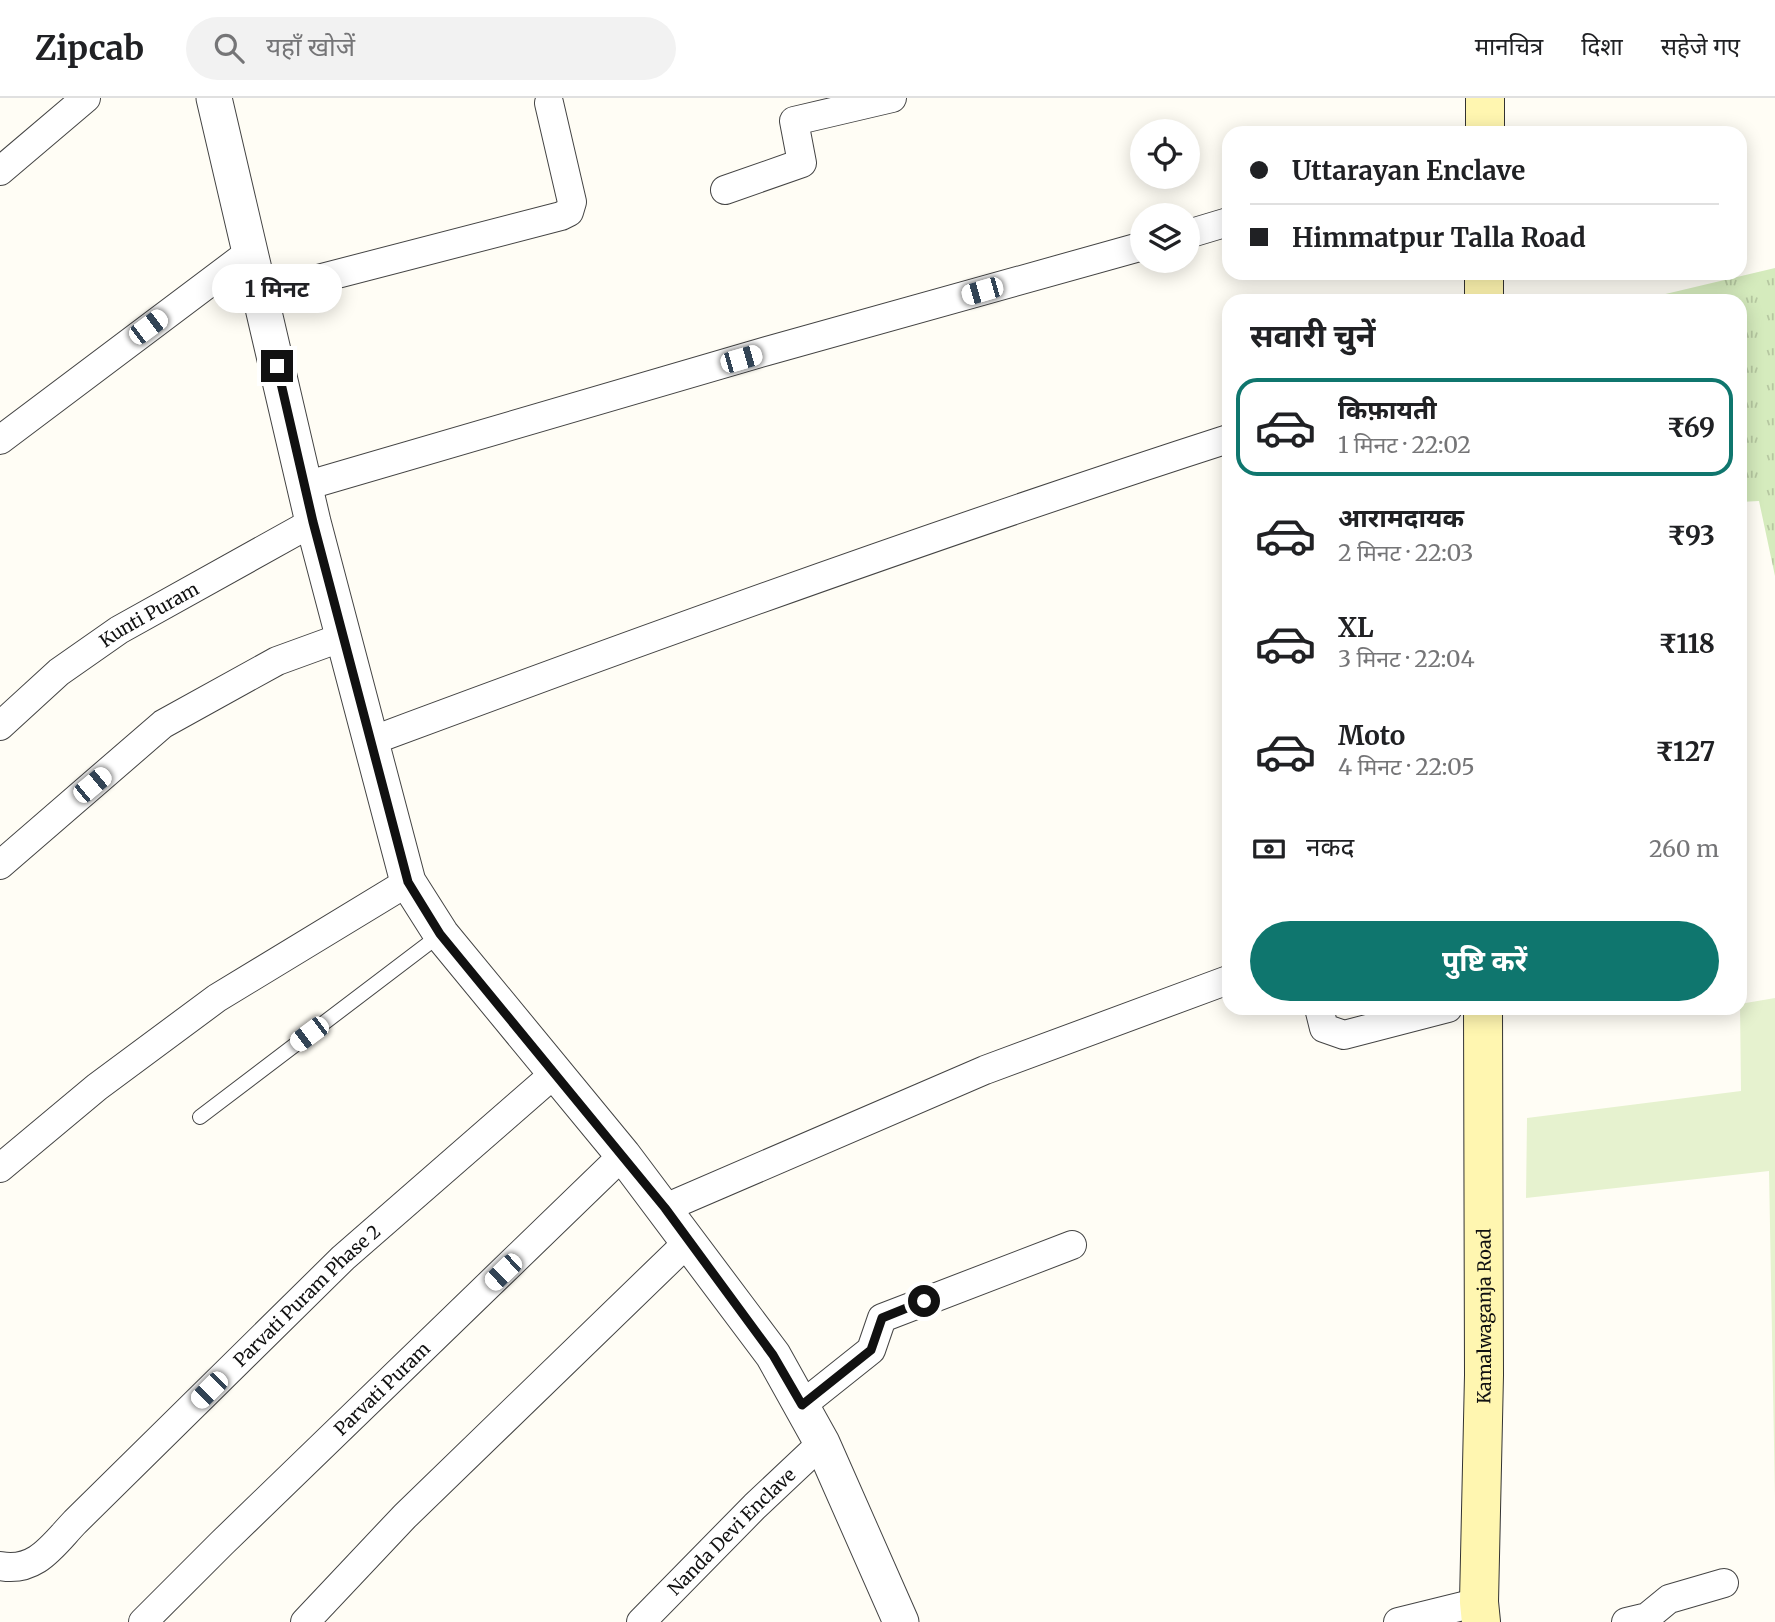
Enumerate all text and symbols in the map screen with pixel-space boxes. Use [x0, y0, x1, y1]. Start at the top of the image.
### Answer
search box [186, 17, 676, 80]
text: Zipcab [35, 28, 144, 69]
icon: search [210, 29, 248, 67]
text: यहाँ खोजें [266, 30, 355, 63]
text: मानचित्र [1475, 31, 1543, 62]
text: दिशा [1581, 31, 1623, 62]
text: सहेजे गए [1661, 31, 1740, 62]
map controls [1130, 119, 1200, 273]
button: locate [1130, 119, 1200, 189]
text: Uttarayan Enclave [1292, 154, 1525, 187]
button: layers [1130, 203, 1200, 273]
text: Himmatpur Talla Road [1292, 221, 1586, 254]
callout: 1 मिनट [212, 264, 342, 314]
text: 1 मिनट [245, 274, 309, 303]
car [959, 275, 1006, 307]
car [125, 306, 172, 348]
text: सवारी चुनें [1250, 316, 1375, 356]
car [718, 343, 765, 375]
route end [261, 350, 293, 382]
text: किफ़ायती [1338, 393, 1437, 426]
icon: car [1254, 396, 1317, 459]
text: ₹69 [1667, 411, 1715, 444]
text: 1 मिनट · 22:02 [1338, 430, 1471, 459]
text: आरामदायक [1338, 501, 1464, 534]
icon: car [1254, 504, 1317, 567]
text: ₹93 [1667, 519, 1715, 552]
text: 2 मिनट · 22:03 [1338, 538, 1473, 567]
street label: Kunti Puram [95, 577, 203, 652]
text: XL [1338, 611, 1374, 644]
icon: car [1254, 612, 1317, 675]
text: ₹118 [1659, 627, 1715, 660]
text: 3 मिनट · 22:04 [1338, 644, 1475, 673]
text: Moto [1338, 719, 1405, 752]
icon: car [1254, 720, 1317, 783]
text: ₹127 [1655, 735, 1715, 768]
text: 4 मिनट · 22:05 [1338, 752, 1475, 781]
car [70, 763, 115, 807]
icon: cash [1250, 830, 1288, 868]
text: नकद [1306, 830, 1354, 863]
text: 260 m [1649, 834, 1719, 863]
button: पुष्टि करें [1250, 921, 1719, 1001]
car [286, 1013, 333, 1055]
street label: Parvati Puram Phase 2 [228, 1219, 385, 1371]
street label: Kamalwaganja Road [1472, 1228, 1496, 1404]
car [481, 1250, 526, 1294]
route start [908, 1285, 940, 1317]
street label: Parvati Puram [329, 1337, 435, 1440]
car [187, 1368, 232, 1412]
street label: Nanda Devi Enclave [663, 1463, 800, 1600]

